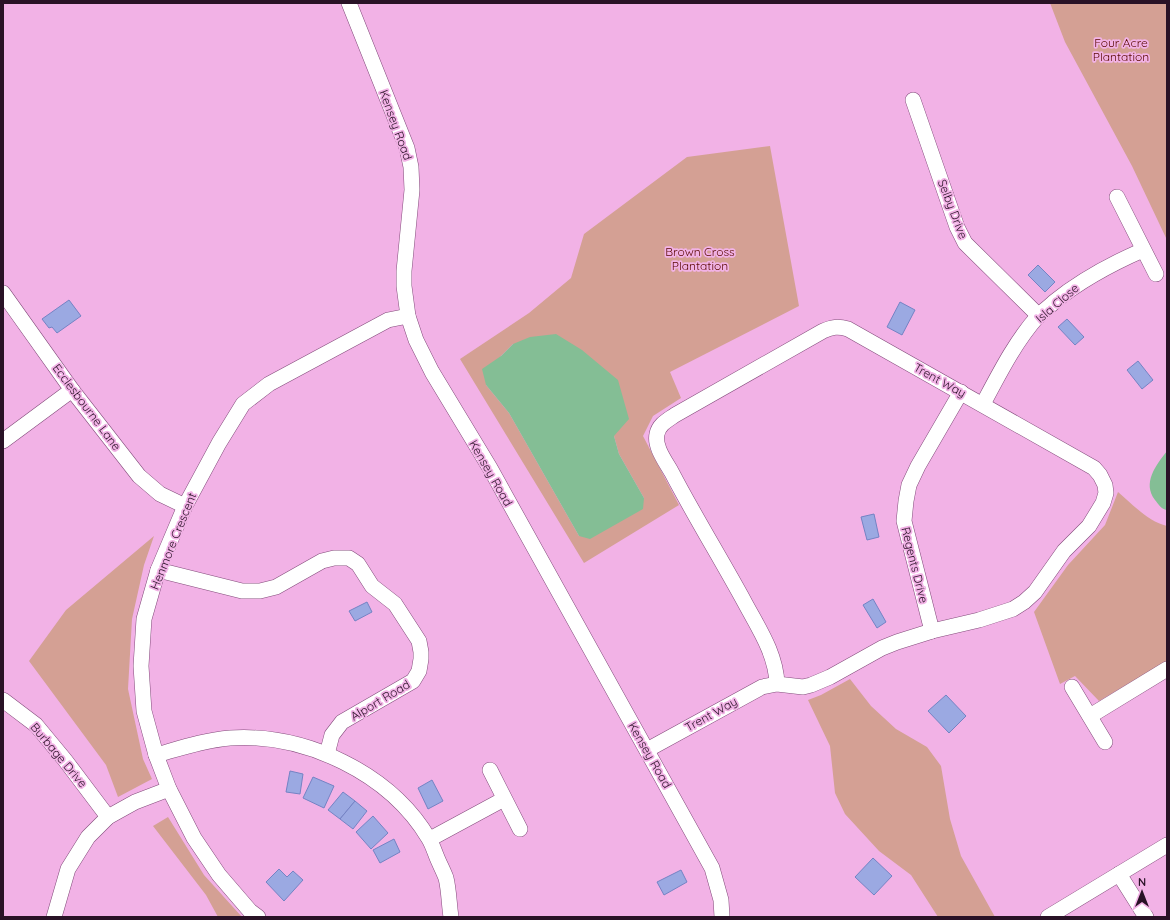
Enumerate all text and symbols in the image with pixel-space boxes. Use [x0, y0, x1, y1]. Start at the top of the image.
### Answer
park label: Four Acre Plantation [1093, 35, 1149, 64]
street label: Kensey Road [376, 88, 416, 162]
street label: Selby Drive [935, 177, 971, 241]
park label: Brown Cross Plantation [665, 244, 735, 273]
street label: Isla Close [1032, 280, 1082, 326]
street label: Trent Way [911, 359, 969, 401]
street label: Ecclesbourne Lane [50, 361, 125, 453]
street label: Kensey Road [466, 437, 516, 509]
street label: Henmore Crescent [147, 490, 199, 592]
street label: Regents Drive [898, 525, 932, 605]
street label: Alport Road [348, 676, 412, 724]
street label: Trent Way [682, 693, 740, 735]
street label: Kensey Road [625, 719, 675, 791]
street label: Burbage Drive [28, 720, 91, 791]
north arrow [1122, 872, 1162, 912]
text: N [1138, 875, 1146, 889]

